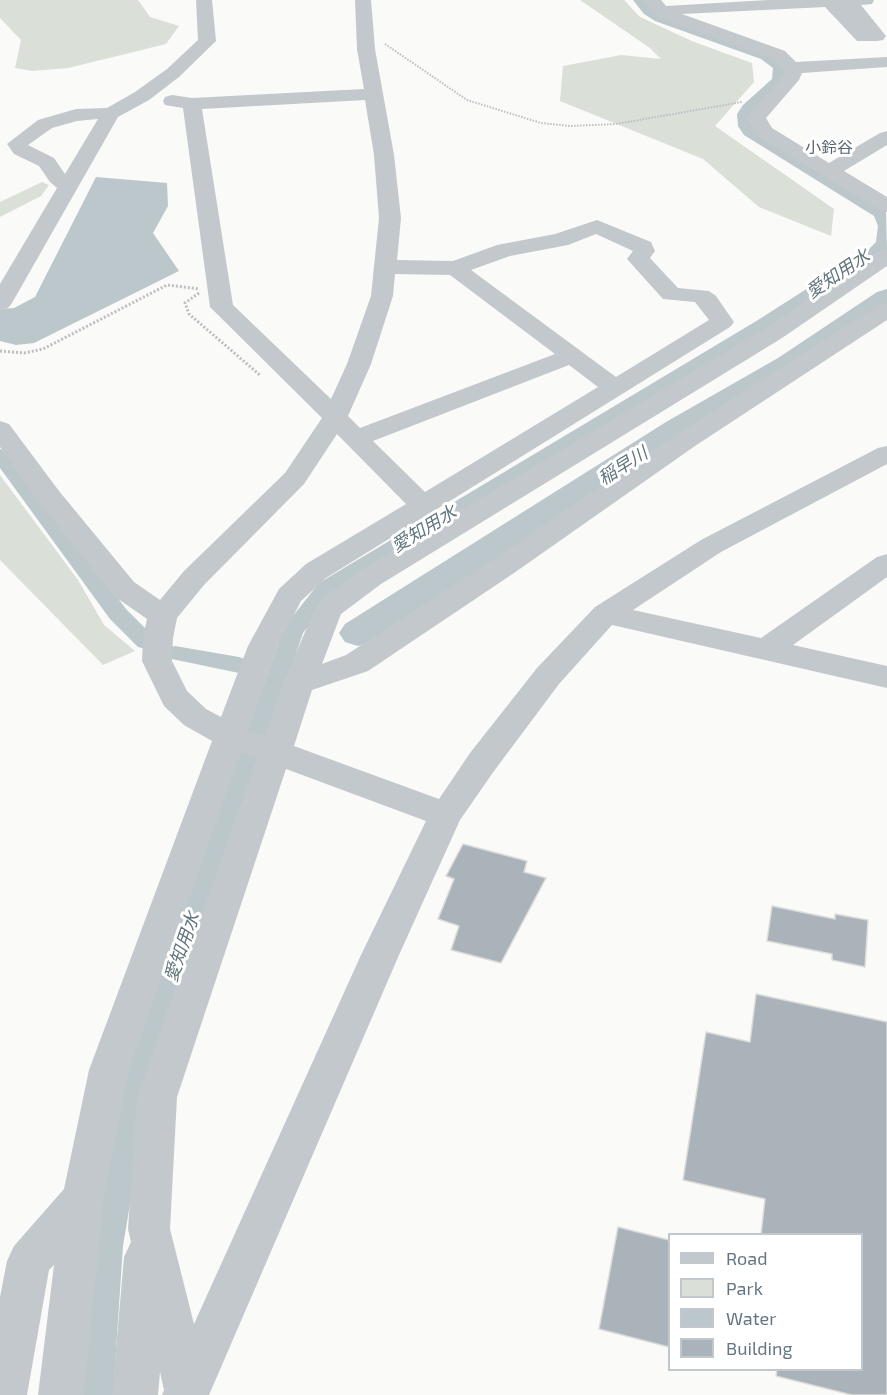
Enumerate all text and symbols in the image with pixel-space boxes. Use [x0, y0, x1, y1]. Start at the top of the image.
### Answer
district label: 小鈴谷 [805, 138, 853, 158]
water label: 愛知用水 [802, 245, 874, 303]
water label: 稲早川 [594, 443, 652, 489]
water label: 愛知用水 [388, 501, 460, 557]
water label: 愛知用水 [160, 909, 204, 985]
legend [668, 1233, 863, 1371]
text: Road [726, 1247, 767, 1269]
text: Park [726, 1277, 763, 1299]
text: Water [726, 1307, 776, 1329]
text: Building [726, 1337, 793, 1359]

